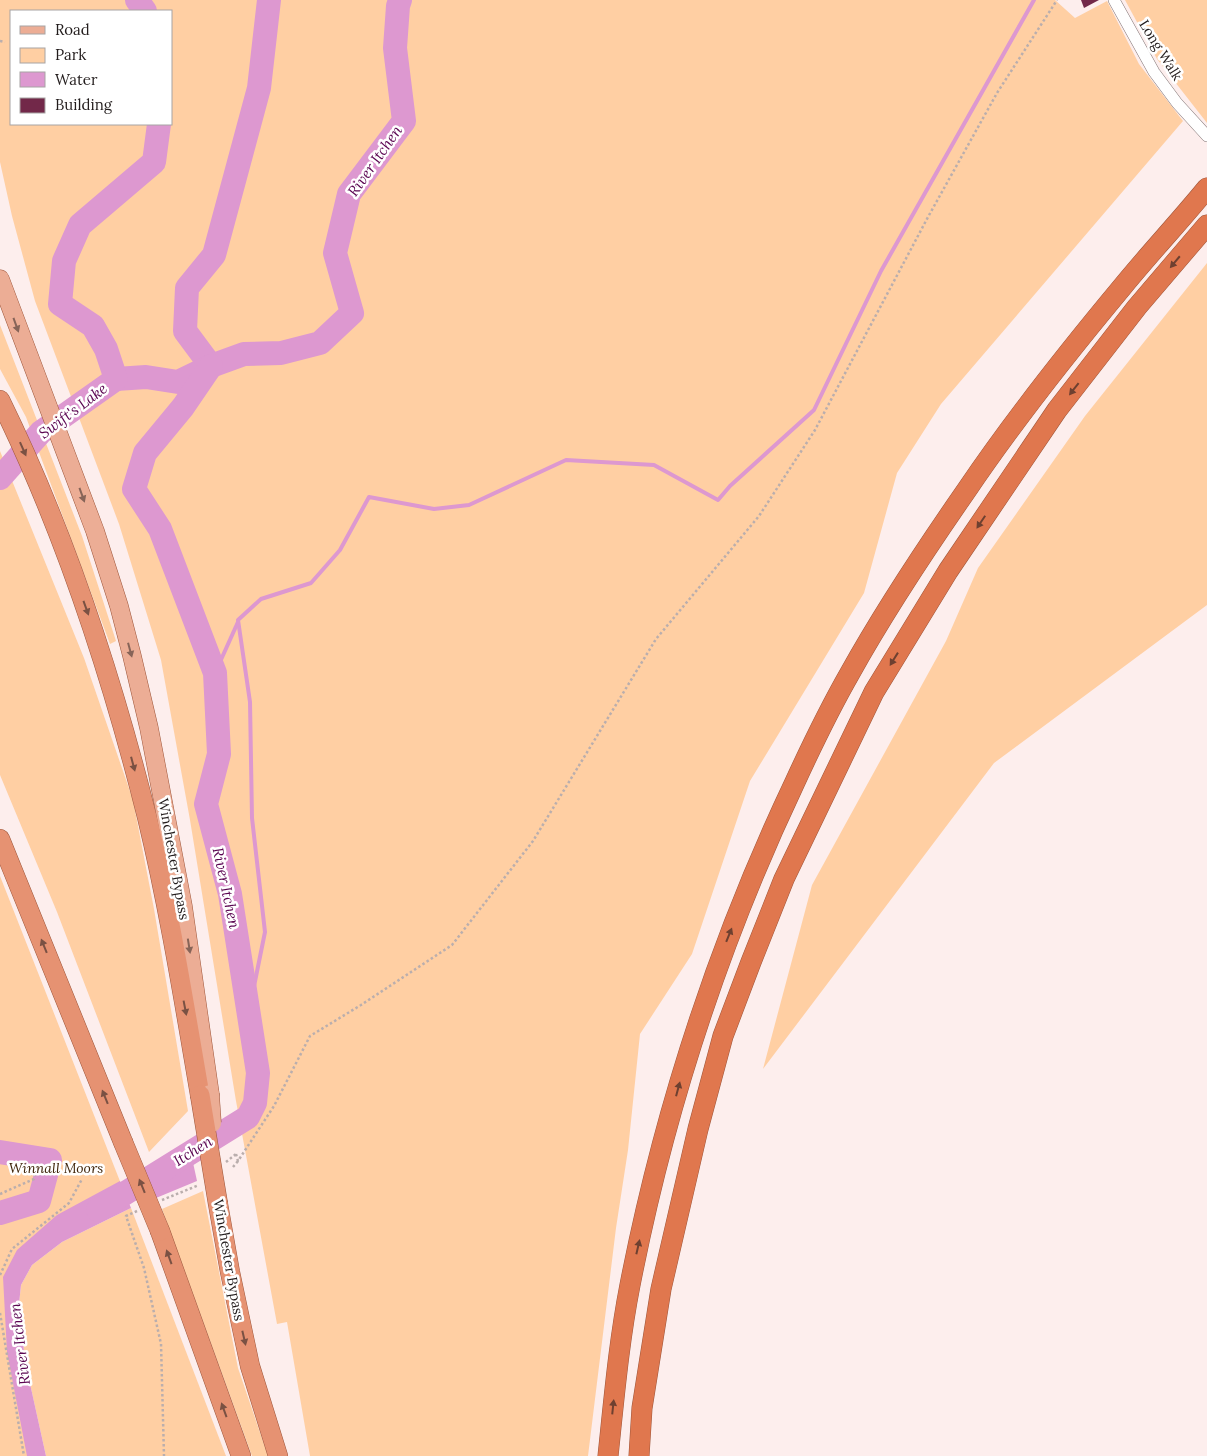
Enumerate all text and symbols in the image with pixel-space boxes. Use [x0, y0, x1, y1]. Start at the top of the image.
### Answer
legend [10, 10, 172, 125]
street label: Long Walk [1135, 16, 1187, 84]
text: Road [55, 20, 90, 39]
text: Park [55, 45, 86, 64]
text: Water [55, 70, 98, 89]
text: Building [55, 95, 113, 114]
water label: River Itchen [343, 121, 406, 200]
one-way arrow [1170, 256, 1181, 269]
one-way arrow [12, 318, 20, 333]
water label: Swift's Lake [35, 379, 111, 443]
one-way arrow [1068, 382, 1079, 395]
one-way arrow [19, 442, 27, 456]
one-way arrow [78, 488, 86, 503]
one-way arrow [976, 516, 986, 529]
one-way arrow [82, 601, 90, 616]
one-way arrow [126, 642, 134, 657]
one-way arrow [889, 653, 898, 666]
one-way arrow [129, 756, 137, 771]
street label: Winchester Bypass [154, 797, 194, 921]
water label: River Itchen [209, 846, 245, 931]
one-way arrow [725, 928, 733, 942]
one-way arrow [40, 938, 48, 953]
one-way arrow [186, 939, 194, 955]
one-way arrow [181, 1000, 189, 1016]
one-way arrow [674, 1082, 682, 1097]
one-way arrow [101, 1089, 108, 1104]
water label: Itchen [170, 1131, 216, 1170]
park label: Winnall Moors [9, 1159, 103, 1177]
one-way arrow [137, 1179, 145, 1193]
street label: Winchester Bypass [209, 1198, 249, 1322]
one-way arrow [634, 1240, 642, 1255]
one-way arrow [165, 1249, 173, 1264]
water label: River Itchen [5, 1301, 34, 1386]
one-way arrow [240, 1331, 248, 1346]
one-way arrow [609, 1399, 617, 1415]
one-way arrow [220, 1402, 228, 1417]

